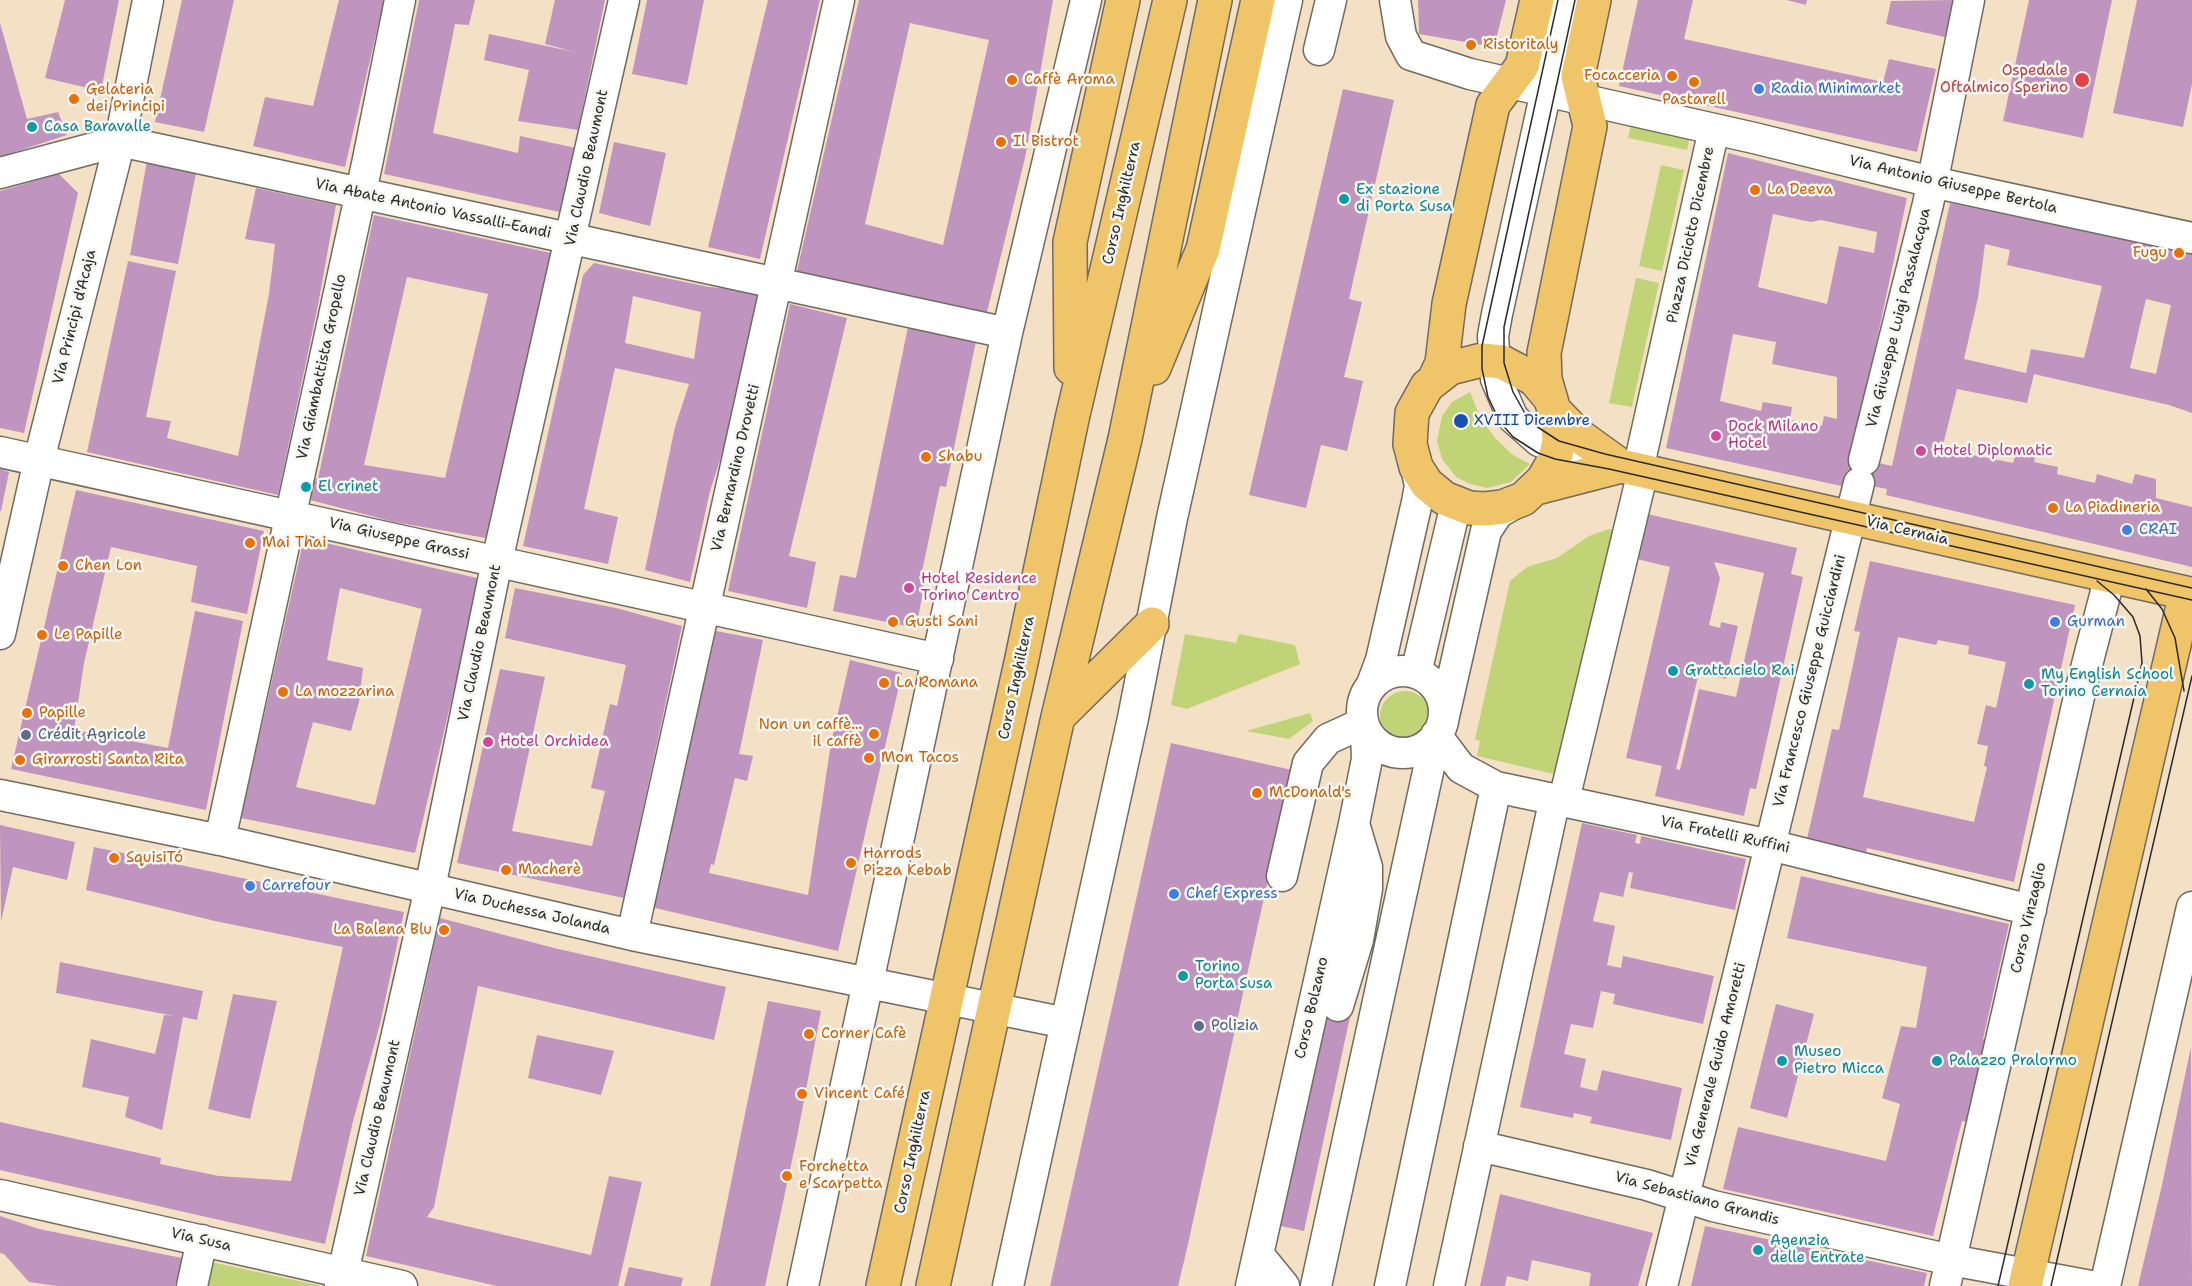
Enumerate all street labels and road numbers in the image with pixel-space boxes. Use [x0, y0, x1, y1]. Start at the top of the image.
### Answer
street label: Via Claudio Beaumont [562, 88, 612, 248]
street label: Corso Inghilterra [1099, 140, 1145, 266]
street label: Piazza Diciotto Dicembre [1663, 145, 1719, 325]
street label: Via Antonio Giuseppe Bertola [1847, 152, 2059, 218]
street label: Via Abate Antonio Vassalli-Eandi [313, 175, 553, 243]
street label: Via Giuseppe Luigi Passalacqua [1863, 206, 1935, 430]
street label: Via Principi d'Acaja [50, 248, 100, 386]
street label: Via Giambattista Gropello [293, 272, 351, 462]
street label: Via Bernardino Drovetti [708, 382, 764, 554]
street label: Via Cernaia [1864, 513, 1950, 549]
street label: Via Giuseppe Grassi [327, 514, 471, 564]
street label: Via Francesco Giuseppe Guicciardini [1770, 553, 1850, 809]
street label: Via Claudio Beaumont [455, 563, 505, 723]
street label: Corso Inghilterra [995, 615, 1039, 741]
street label: Via Fratelli Ruffini [1659, 812, 1791, 858]
street label: Corso Vinzaglio [2008, 861, 2050, 975]
street label: Via Duchessa Jolanda [452, 885, 612, 939]
street label: Corso Bolzano [1292, 955, 1332, 1061]
street label: Via Generale Guido Amoretti [1682, 961, 1750, 1169]
street label: Via Claudio Beaumont [351, 1038, 405, 1198]
street label: Corso Inghilterra [891, 1089, 935, 1215]
street label: Via Sebastiano Grandis [1613, 1168, 1781, 1230]
street label: Via Susa [169, 1224, 233, 1256]

